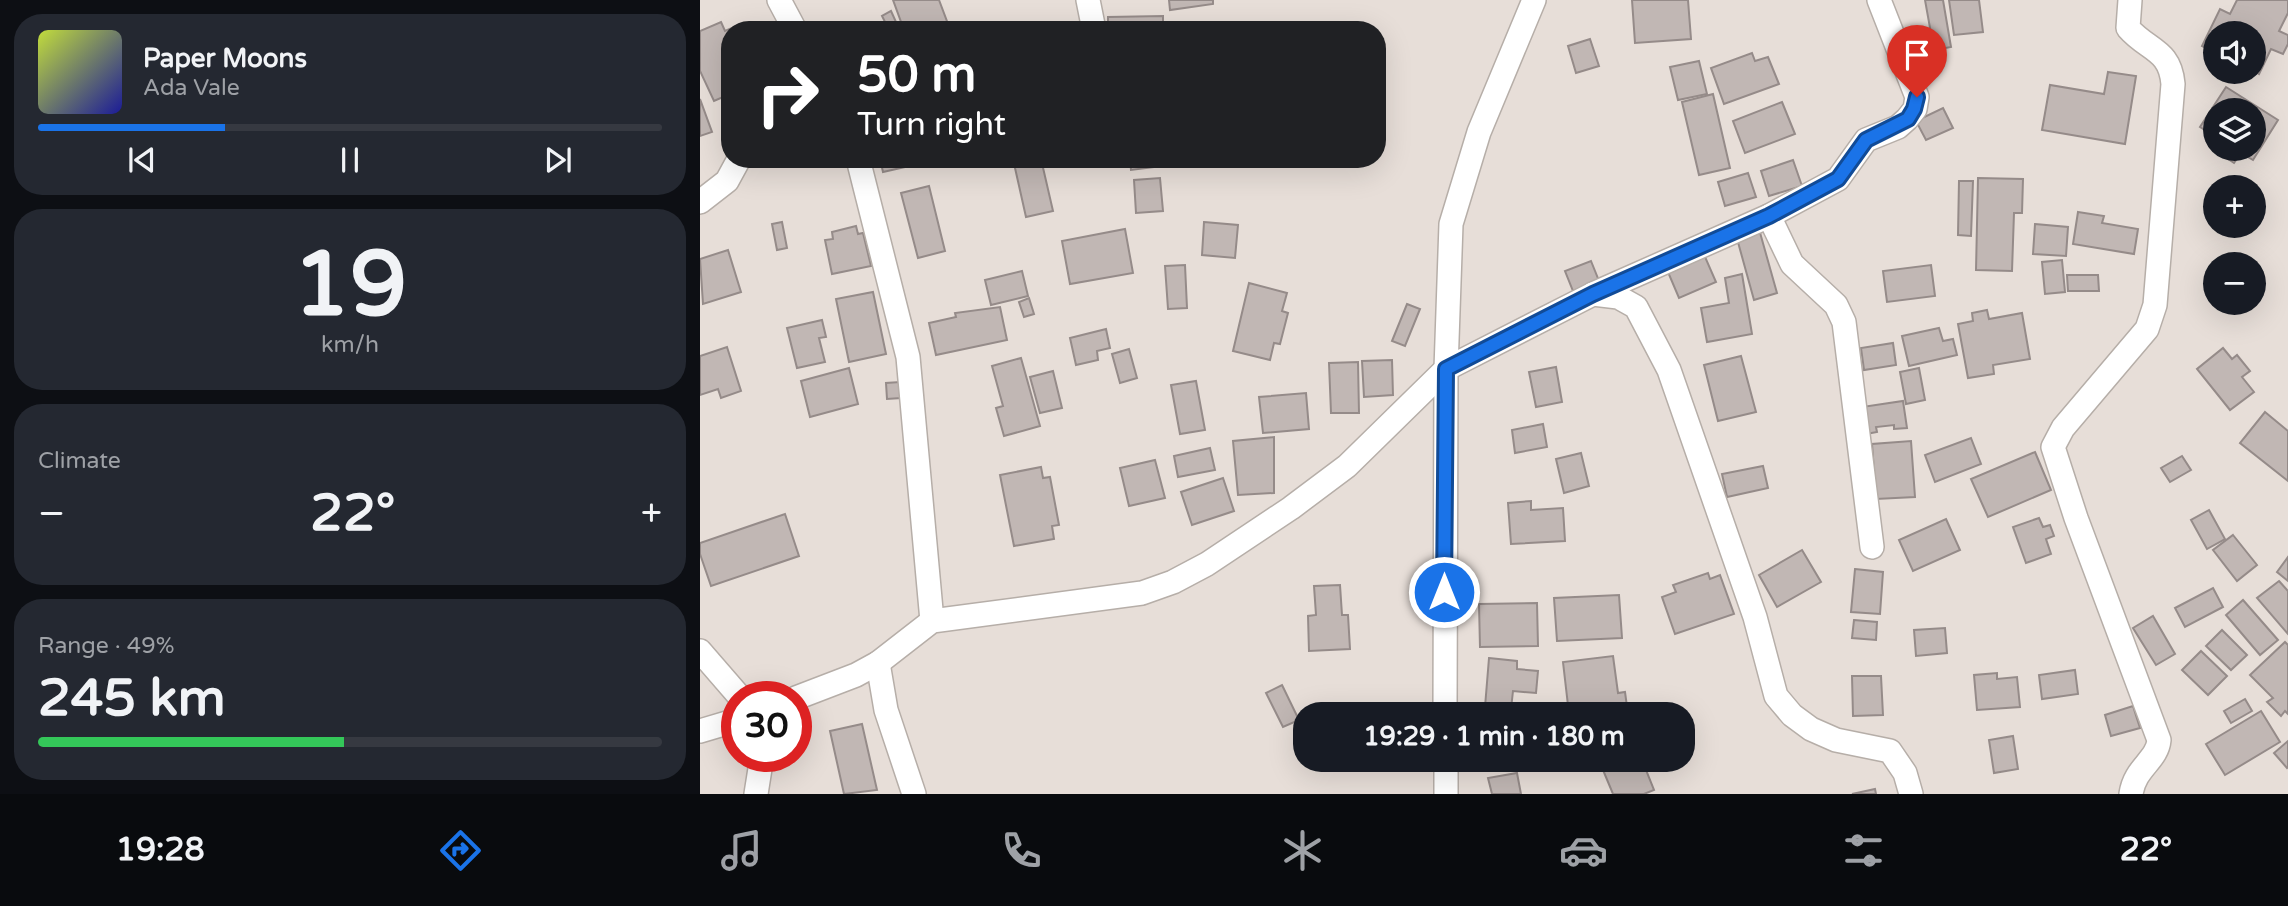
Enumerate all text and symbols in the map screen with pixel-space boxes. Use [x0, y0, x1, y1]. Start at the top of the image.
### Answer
map controls [2203, 21, 2266, 315]
button: sound [2203, 21, 2266, 84]
pin [1887, 25, 1947, 97]
icon: arrive [1898, 36, 1936, 74]
text: Paper Moons [143, 43, 307, 74]
text: 50 m [857, 46, 976, 105]
icon: right [742, 49, 833, 140]
text: Ada Vale [143, 74, 240, 102]
button: layers [2203, 98, 2266, 161]
text: Turn right [857, 106, 1006, 144]
icon: previous [123, 141, 161, 179]
icon: pause [331, 141, 369, 179]
icon: next [539, 141, 577, 179]
button: + [2203, 175, 2266, 238]
text: 19 [293, 230, 407, 340]
button: − [2203, 252, 2266, 315]
text: km/h [321, 331, 379, 359]
text: Climate [38, 447, 121, 475]
text: 22° [310, 482, 395, 545]
text: − [38, 491, 65, 537]
text: + [641, 491, 662, 537]
position arrow [1407, 555, 1481, 629]
text: Range · 49% [38, 632, 174, 660]
text: 245 km [38, 667, 226, 730]
speed limit sign: 30 [721, 681, 812, 772]
text: 19:29 · 1 min · 180 m [1363, 721, 1625, 752]
icon: directions [436, 826, 485, 875]
icon: music [717, 826, 766, 875]
icon: phone [997, 826, 1046, 875]
icon: climate [1278, 826, 1327, 875]
icon: car [1559, 826, 1608, 875]
icon: filters [1839, 826, 1888, 875]
text: 19:28 [116, 831, 205, 869]
text: 22° [2120, 831, 2172, 869]

